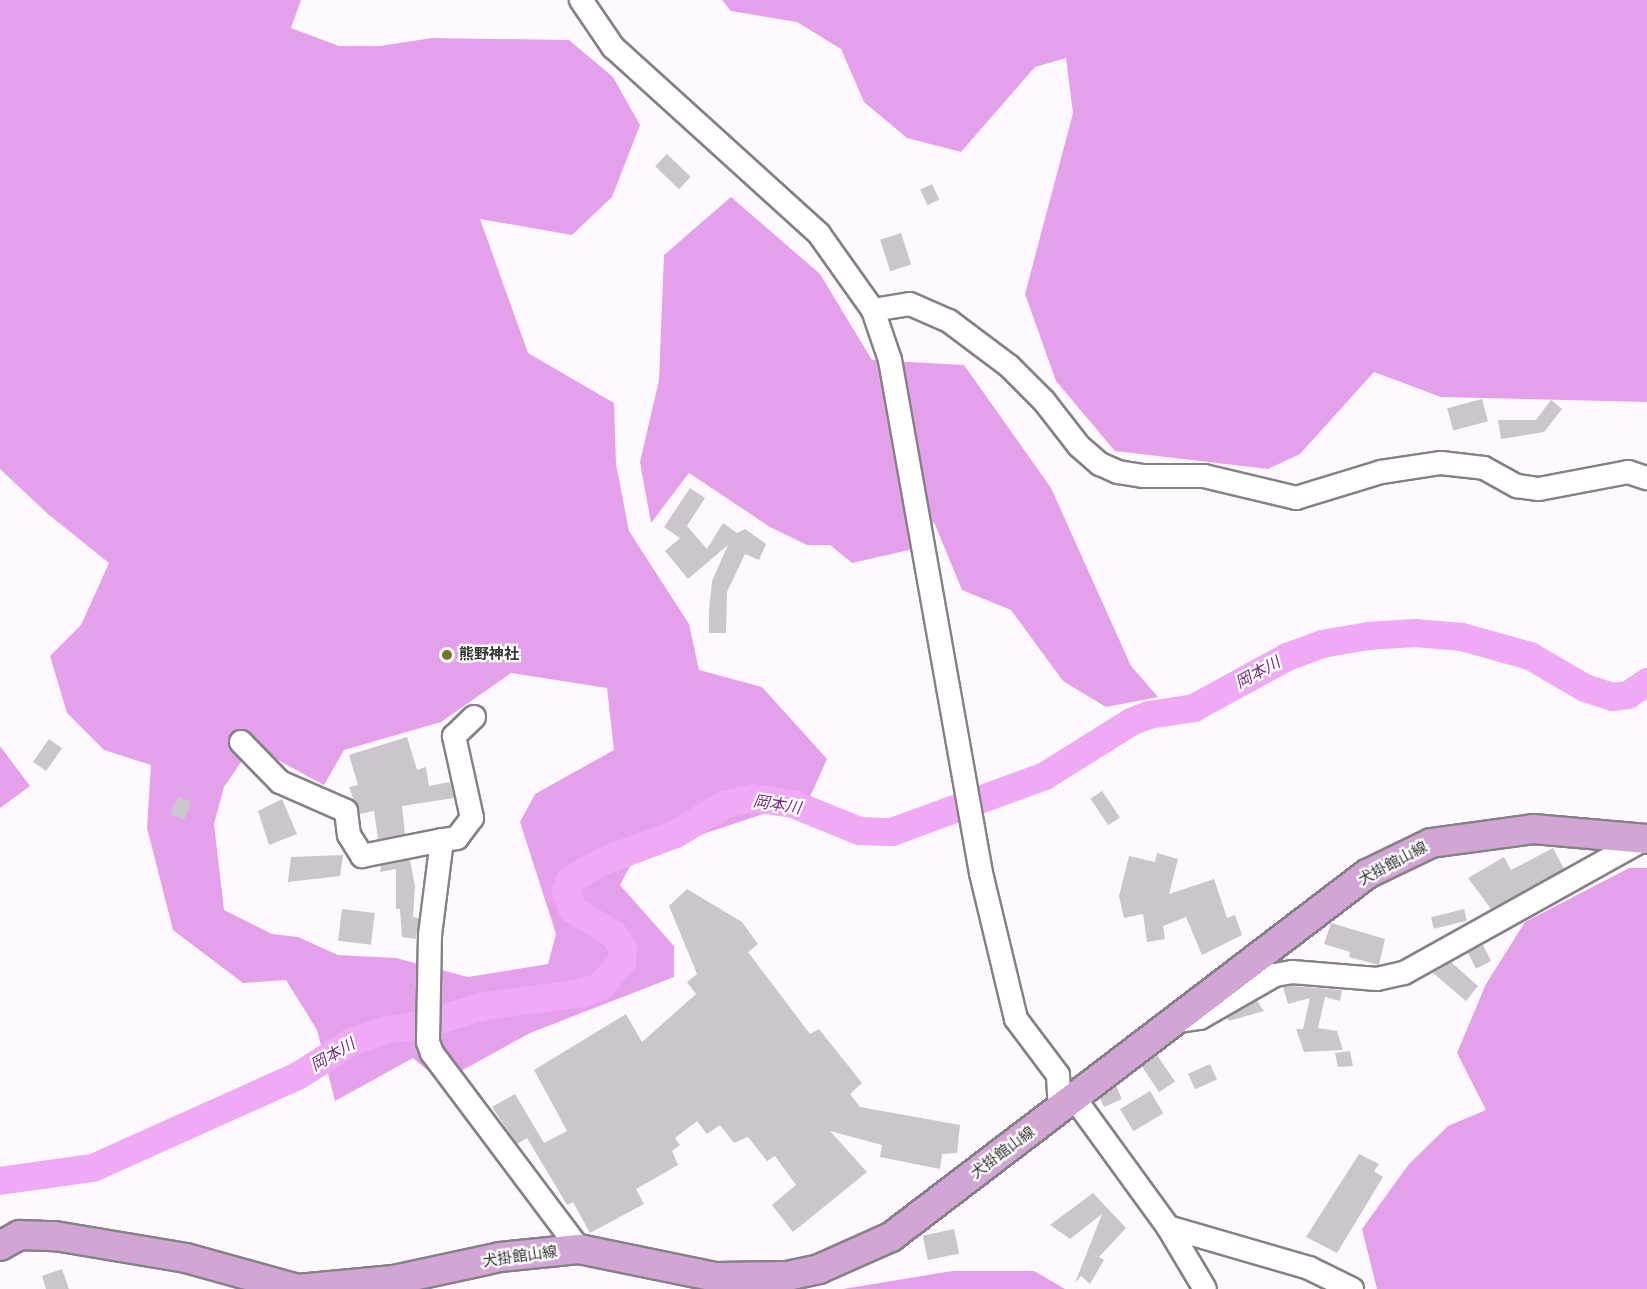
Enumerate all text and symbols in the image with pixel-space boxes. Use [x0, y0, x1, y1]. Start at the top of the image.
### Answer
place label: 熊野神社 [459, 646, 519, 664]
marker: 熊野神社 [440, 648, 454, 662]
water label: 岡本川 [1232, 653, 1284, 693]
water label: 岡本川 [752, 792, 802, 818]
street label: 犬掛館山線 [1356, 838, 1430, 890]
water label: 岡本川 [307, 1035, 359, 1075]
street label: 犬掛館山線 [968, 1123, 1038, 1183]
street label: 犬掛館山線 [482, 1243, 558, 1271]

